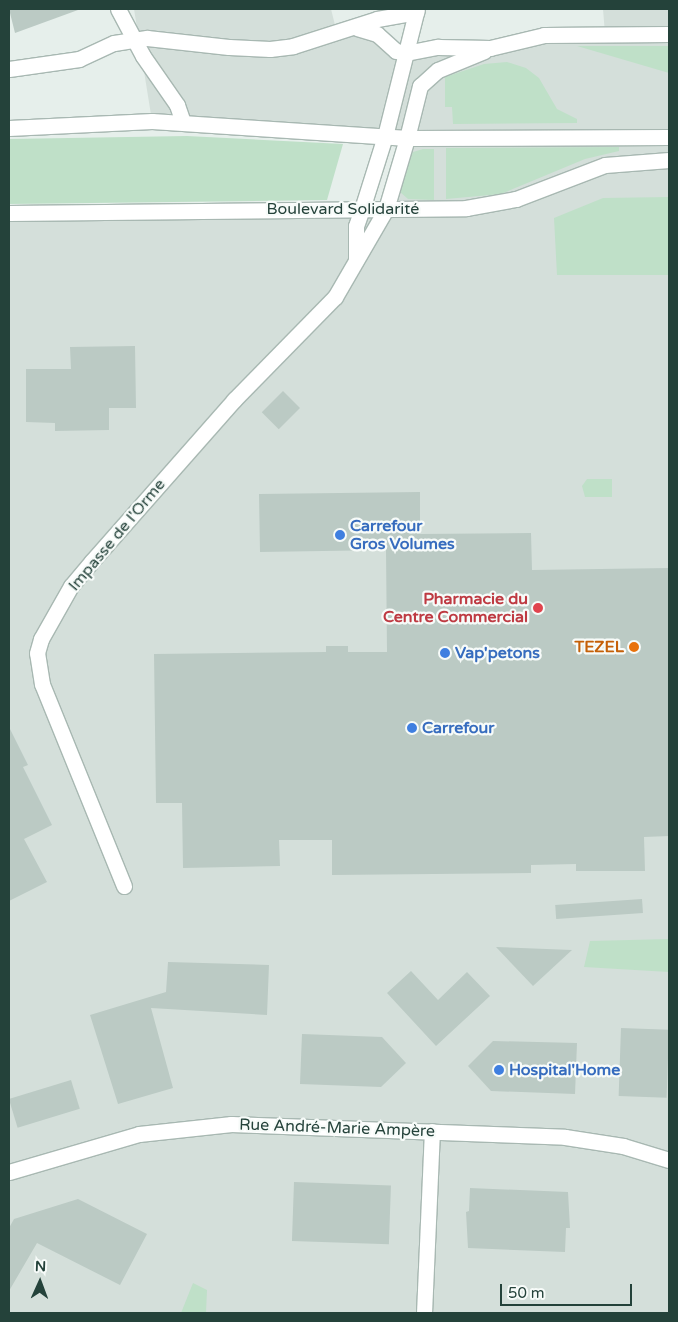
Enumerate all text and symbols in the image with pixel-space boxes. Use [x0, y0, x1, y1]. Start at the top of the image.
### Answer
street label: Boulevard Solidarité [267, 199, 419, 219]
street label: Impasse de l'Orme [65, 475, 169, 595]
place label: Carrefour Gros Volumes [350, 516, 455, 554]
marker: Carrefour Gros Volumes [334, 529, 346, 541]
place label: Pharmacie du Centre Commercial [383, 589, 528, 627]
marker: Pharmacie du Centre Commercial [532, 602, 544, 614]
place label: TEZEL [574, 637, 624, 657]
marker: TEZEL [628, 641, 640, 653]
place label: Vap'petons [455, 643, 540, 663]
marker: Vap'petons [439, 647, 451, 659]
place label: Carrefour [422, 718, 494, 738]
marker: Carrefour [406, 722, 418, 734]
place label: Hospital'Home [509, 1060, 620, 1080]
marker: Hospital'Home [493, 1064, 505, 1076]
street label: Rue André-Marie Ampère [239, 1115, 435, 1141]
north arrow [15, 1257, 65, 1307]
text: N [35, 1258, 46, 1275]
scale bar [503, 1274, 636, 1306]
text: 50 m [508, 1284, 545, 1302]

